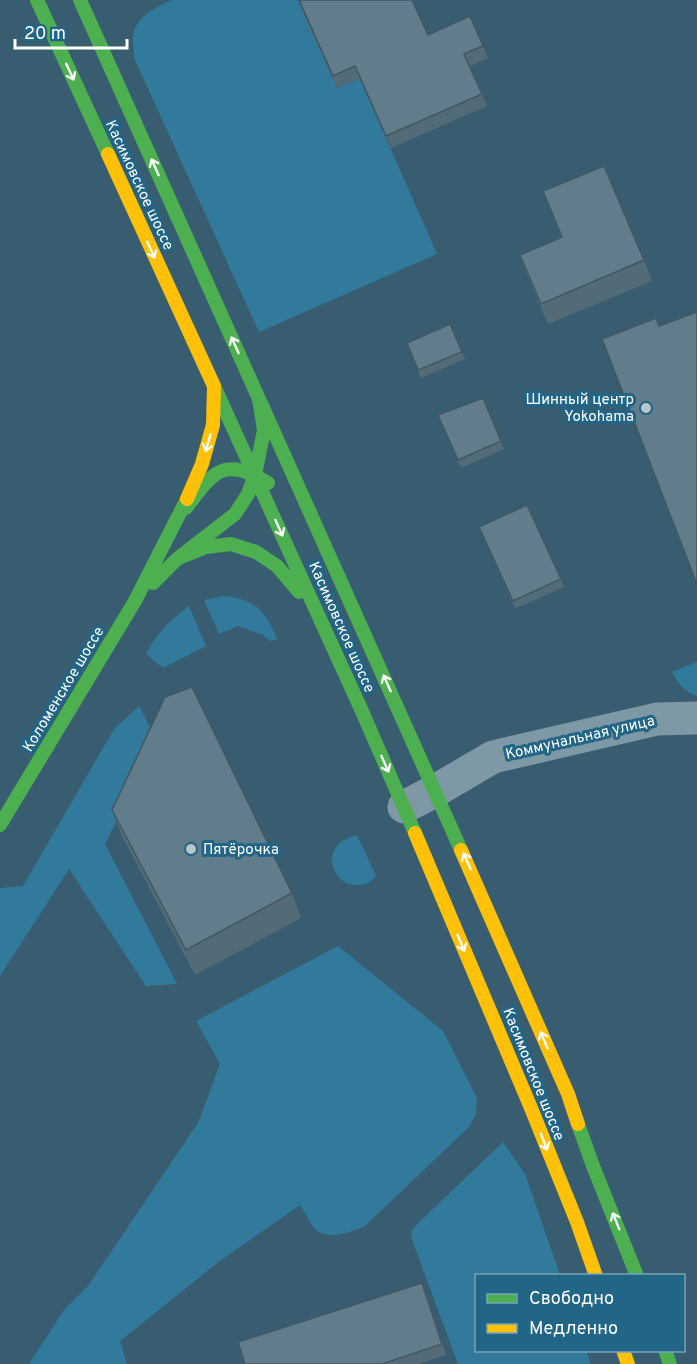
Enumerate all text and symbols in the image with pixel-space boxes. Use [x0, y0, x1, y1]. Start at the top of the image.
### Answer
scale bar [15, 12, 128, 50]
text: 20 m [24, 23, 66, 46]
one-way arrow [65, 63, 77, 81]
street label: Касимовское шоссе [100, 118, 177, 254]
one-way arrow [149, 159, 161, 177]
one-way arrow [146, 240, 158, 258]
one-way arrow [229, 337, 240, 355]
place label: Шинный центр Yokohama [525, 391, 634, 427]
marker: Шинный центр Yokohama [639, 401, 653, 415]
one-way arrow [201, 433, 213, 452]
one-way arrow [273, 519, 285, 537]
street label: Касимовское шоссе [303, 559, 378, 696]
street label: Коломенское шоссе [19, 624, 109, 756]
one-way arrow [380, 674, 392, 692]
street label: Коммунальная улица [504, 712, 657, 765]
one-way arrow [379, 754, 391, 772]
place label: Пятёрочка [203, 841, 279, 860]
marker: Пятёрочка [184, 842, 198, 856]
one-way arrow [460, 852, 472, 870]
one-way arrow [456, 933, 467, 952]
street label: Касимовское шоссе [497, 1005, 568, 1144]
one-way arrow [538, 1031, 549, 1049]
one-way arrow [540, 1132, 551, 1151]
one-way arrow [610, 1212, 621, 1231]
legend [475, 1274, 685, 1352]
text: Свободно [529, 1288, 614, 1311]
text: Медленно [529, 1318, 618, 1341]

